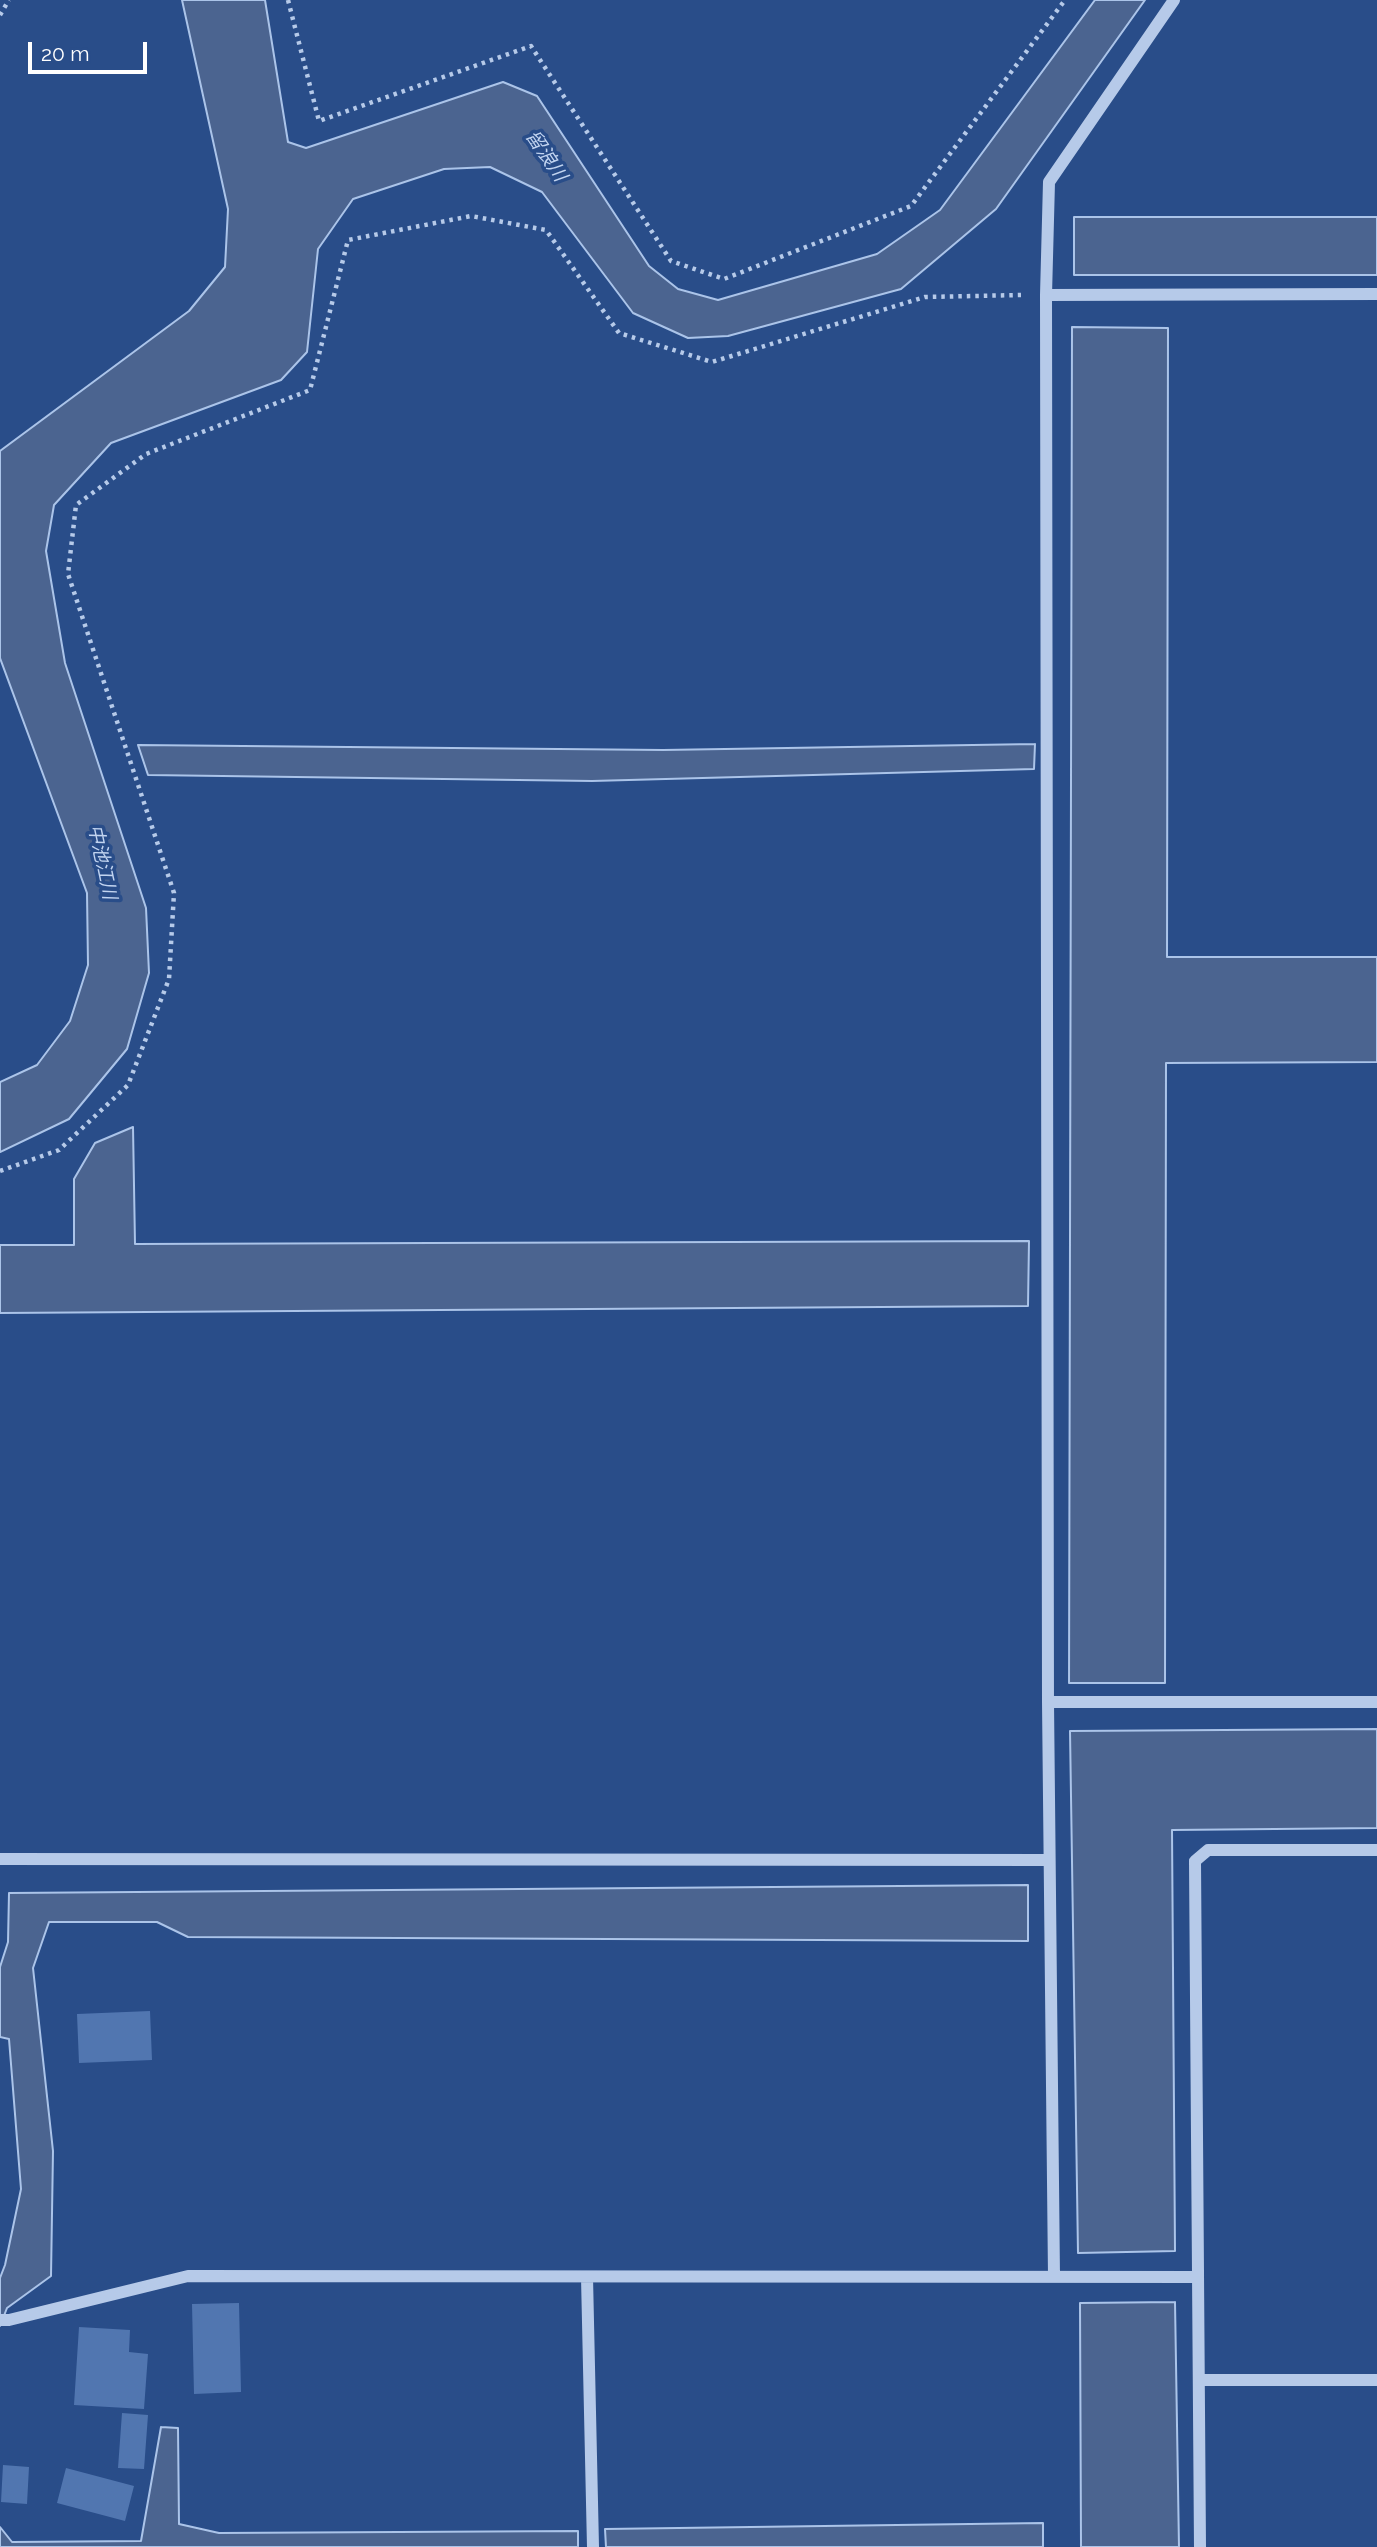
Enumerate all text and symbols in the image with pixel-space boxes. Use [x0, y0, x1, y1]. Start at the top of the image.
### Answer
scale bar [32, 28, 150, 72]
text: 20 m [41, 41, 89, 66]
water label: 留浪川 [521, 126, 571, 186]
water label: 中池江川 [83, 822, 121, 902]

